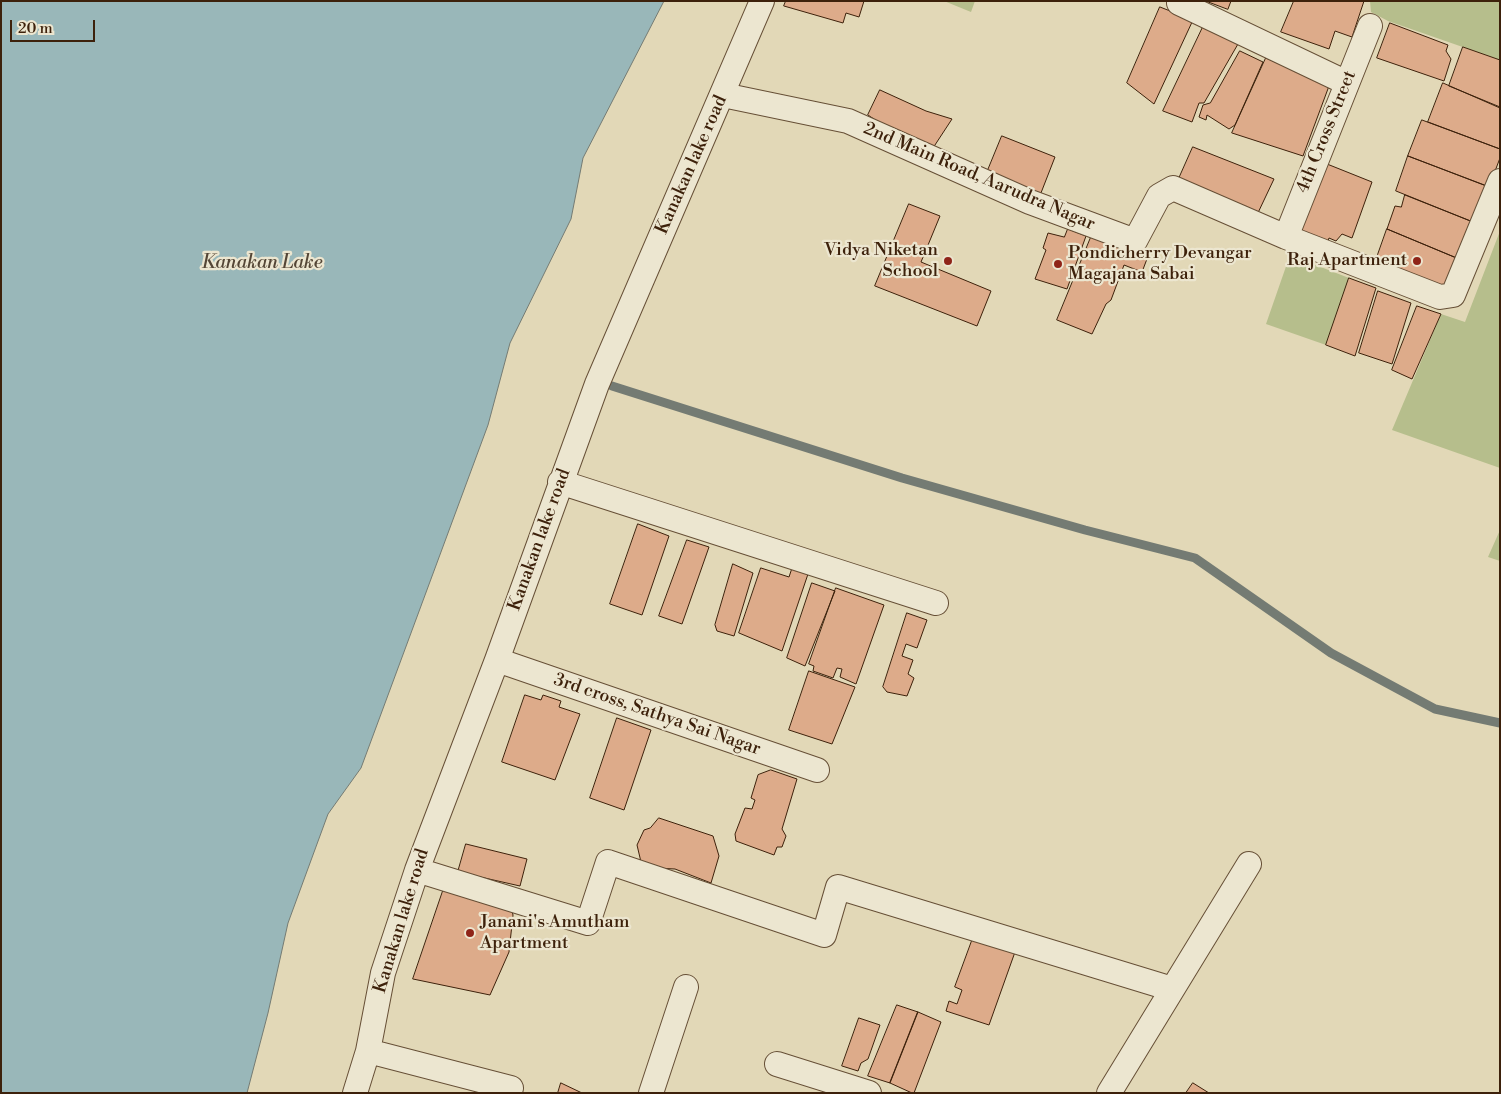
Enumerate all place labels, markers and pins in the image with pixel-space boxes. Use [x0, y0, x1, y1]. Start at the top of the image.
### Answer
place label: Vidya Niketan School [824, 240, 938, 282]
place label: Pondicherry Devangar Magajana Sabai [1068, 243, 1252, 286]
place label: Raj Apartment [1287, 250, 1407, 272]
marker: Vidya Niketan School [942, 255, 954, 267]
marker: Raj Apartment [1411, 255, 1423, 267]
marker: Pondicherry Devangar Magajana Sabai [1052, 258, 1064, 270]
place label: Janani's Amutham Apartment [480, 912, 629, 954]
marker: Janani's Amutham Apartment [464, 927, 476, 939]

